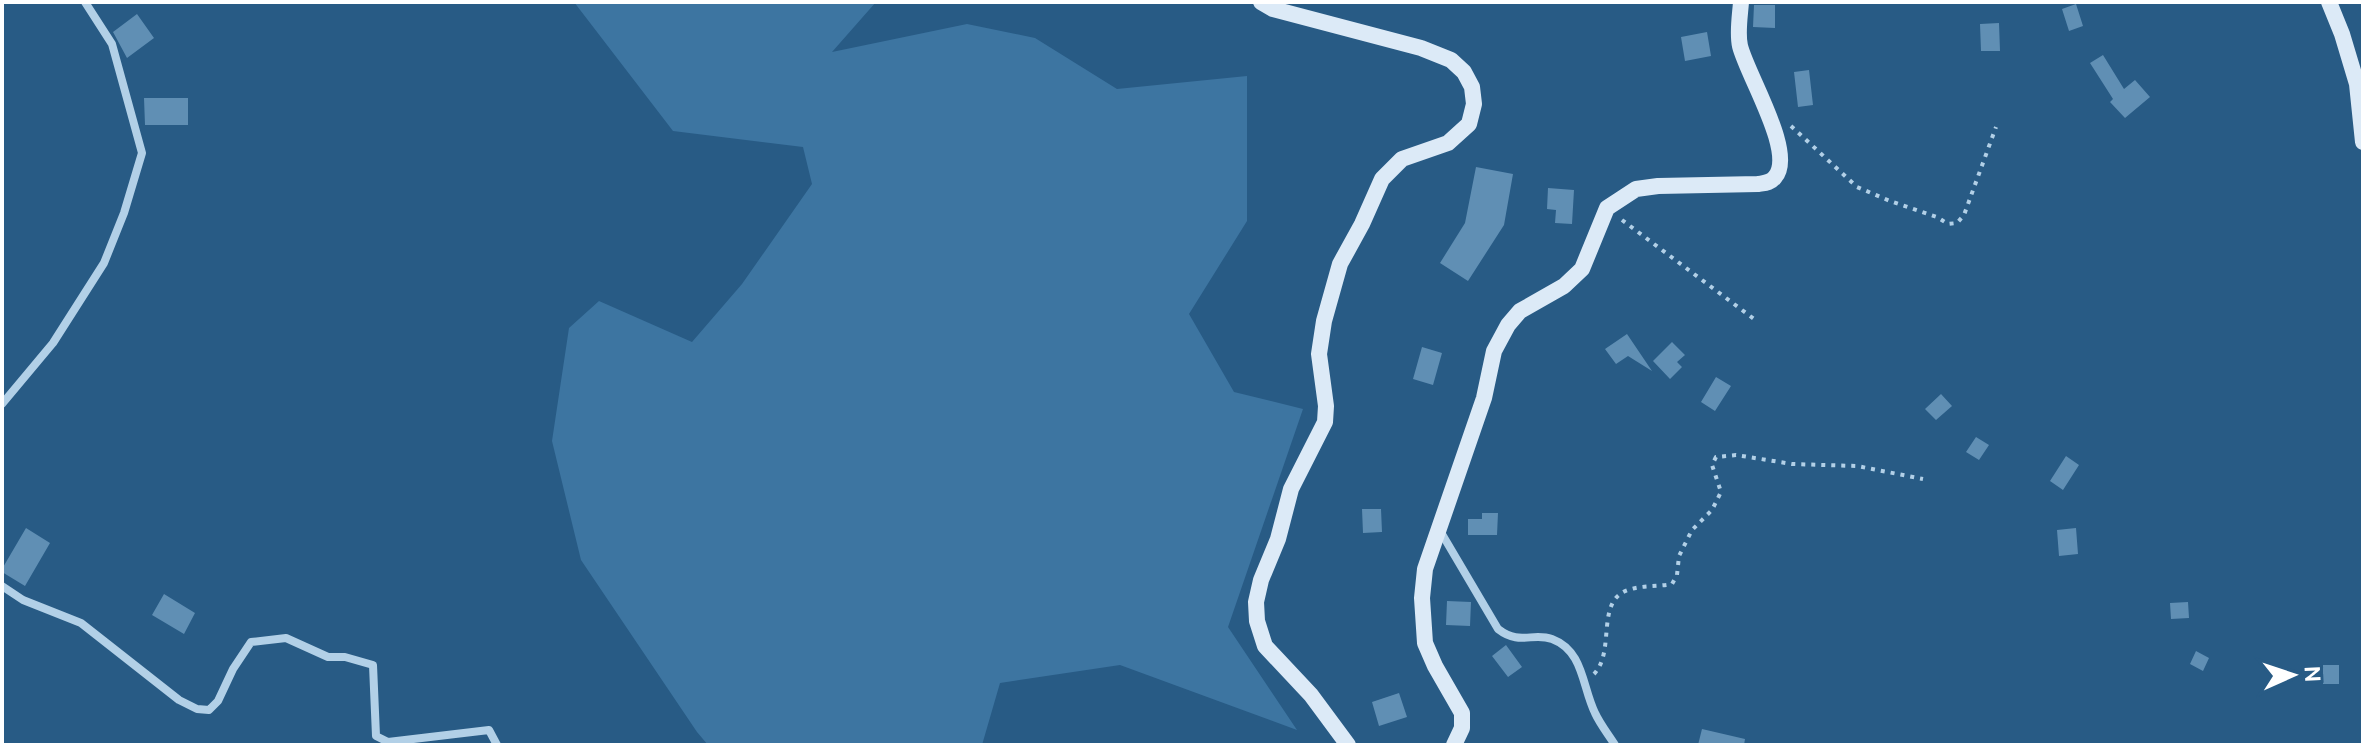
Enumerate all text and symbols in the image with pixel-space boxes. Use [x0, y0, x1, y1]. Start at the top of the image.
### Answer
north arrow [2253, 635, 2333, 715]
text: N [2301, 665, 2326, 683]

